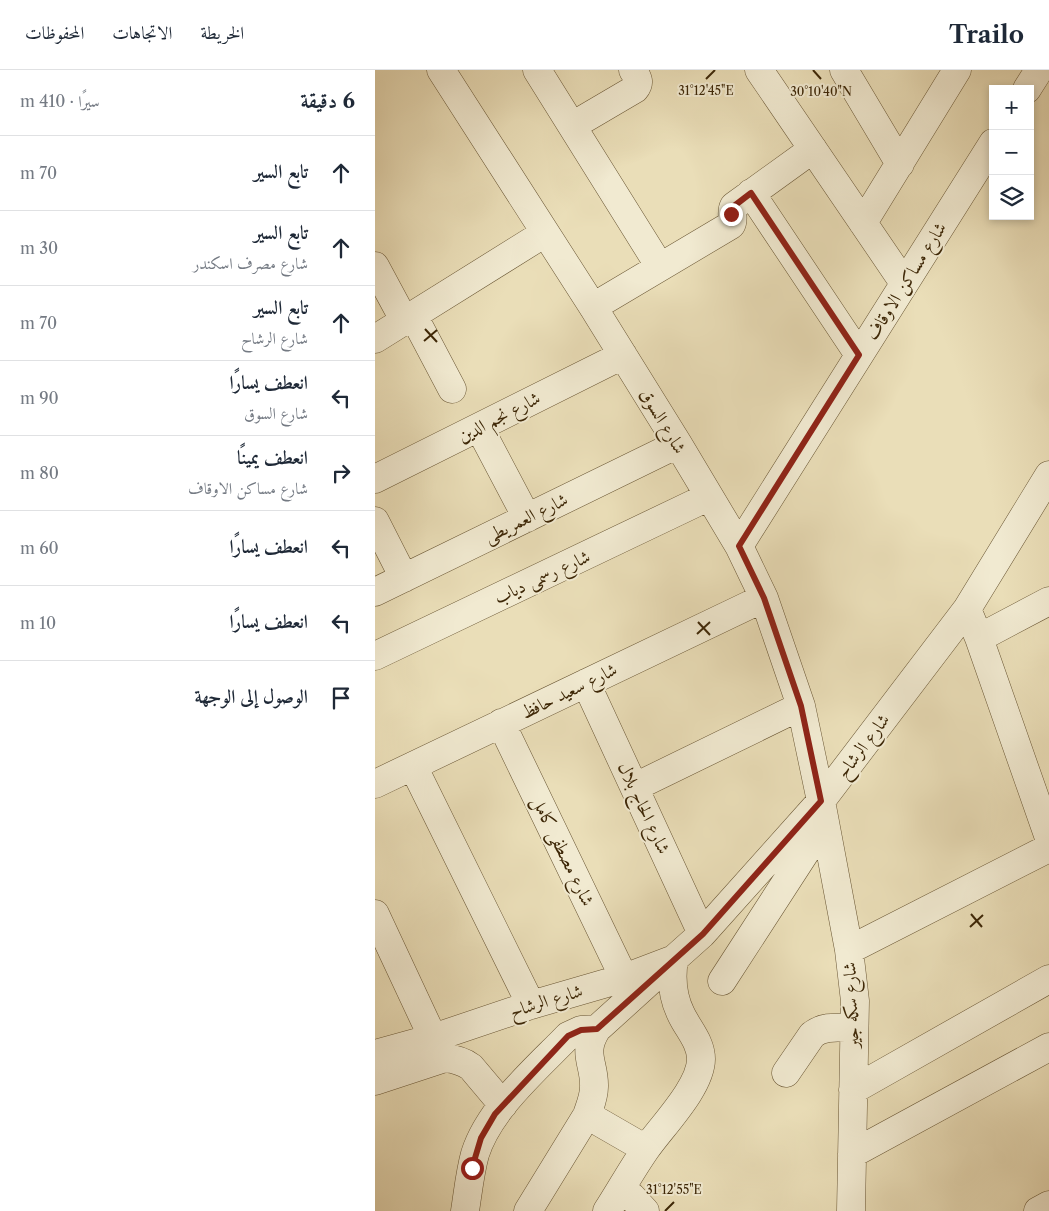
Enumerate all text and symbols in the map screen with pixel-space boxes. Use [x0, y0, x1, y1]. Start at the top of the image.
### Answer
text: Trailo [949, 20, 1024, 49]
text: المحفوظات [25, 22, 84, 44]
text: الاتجاهات [112, 22, 172, 44]
text: الخريطة [200, 22, 244, 44]
text: 31°12'45"E [678, 83, 734, 98]
text: 30°10'40"N [790, 84, 852, 99]
map controls [989, 85, 1034, 220]
button: + [989, 85, 1034, 130]
text: 6 دقيقة [301, 88, 355, 113]
text: سيرًا · 410 m [20, 91, 100, 111]
button: − [989, 130, 1034, 175]
icon: ahead [327, 159, 355, 187]
text: تابع السير [254, 160, 308, 183]
text: 70 m [20, 163, 57, 183]
button: layers [989, 175, 1034, 220]
route end [720, 203, 743, 226]
street label: شارع مساكن الاوقاف [861, 218, 954, 346]
text: تابع السير [254, 221, 308, 244]
icon: ahead [327, 234, 355, 262]
text: 30 m [20, 238, 58, 258]
text: شارع مصرف اسكندر [193, 253, 308, 273]
text: تابع السير [254, 296, 308, 319]
icon: ahead [327, 309, 355, 337]
text: 70 m [20, 313, 57, 333]
text: شارع الرشاح [241, 328, 308, 348]
text: انعطف يسارًا [229, 371, 308, 394]
icon: left [327, 384, 355, 412]
street label: شارع السوق [632, 385, 691, 460]
street label: شارع نجم الدين [454, 387, 547, 453]
text: 90 m [20, 388, 59, 408]
text: شارع السوق [244, 403, 308, 423]
text: انعطف يمينًا [237, 446, 308, 469]
icon: right [327, 459, 355, 487]
text: 80 m [20, 463, 59, 483]
text: شارع مساكن الاوقاف [188, 478, 308, 498]
street label: شارع العمريطى [481, 488, 573, 551]
icon: left [327, 534, 355, 562]
text: انعطف يسارًا [229, 535, 308, 558]
text: 60 m [20, 538, 59, 558]
street label: شارع رسمى دياب [490, 545, 595, 612]
icon: left [327, 609, 355, 637]
text: انعطف يسارًا [229, 610, 308, 633]
text: 10 m [20, 613, 56, 633]
street label: شارع سعيد حافظ [517, 658, 622, 727]
icon: arrive [327, 684, 355, 712]
text: الوصول إلى الوجهة [194, 685, 308, 708]
street label: شارع الرشاح [832, 709, 898, 786]
street label: شارع الحاج بلال [609, 759, 675, 860]
street label: شارع مصطفى كامل [523, 792, 599, 911]
street label: شارع سكه جير [839, 961, 868, 1050]
street label: شارع الرشاح [507, 979, 587, 1027]
route start [461, 1157, 484, 1180]
text: 31°12'55"E [646, 1182, 702, 1197]

